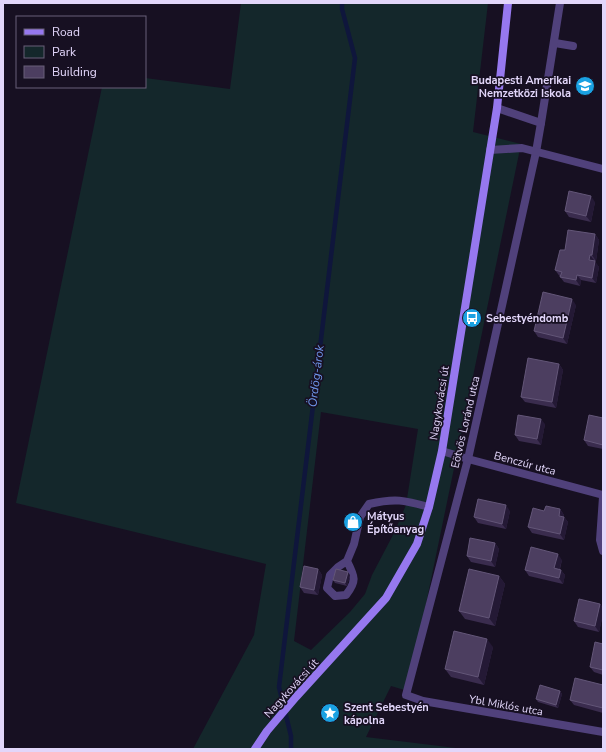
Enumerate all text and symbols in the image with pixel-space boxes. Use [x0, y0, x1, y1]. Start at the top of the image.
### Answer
legend [16, 16, 146, 88]
text: Road [52, 24, 80, 40]
text: Park [52, 44, 77, 60]
text: Building [52, 64, 97, 80]
place label: Budapesti Amerikai Nemzetközi Iskola [471, 73, 571, 101]
school or university icon: Budapesti Amerikai Nemzetközi Iskola [574, 75, 596, 97]
bus stop icon: Sebestyéndomb [461, 307, 483, 329]
place label: Sebestyéndomb [486, 311, 569, 326]
water label: Ördög-árok [304, 343, 328, 408]
street label: Nagykovácsi út [426, 365, 453, 441]
street label: Eötvös Loránd utca [448, 374, 483, 470]
street label: Benczúr utca [492, 448, 558, 479]
place label: Mátyus Építőanyag [367, 509, 424, 537]
shop icon: Mátyus Építőanyag [342, 511, 364, 533]
street label: Nagykovácsi út [261, 655, 322, 721]
street label: Ybl Miklós utca [467, 691, 544, 719]
place label: Szent Sebestyén kápolna [344, 700, 429, 728]
place icon: Szent Sebestyén kápolna [319, 702, 341, 724]

